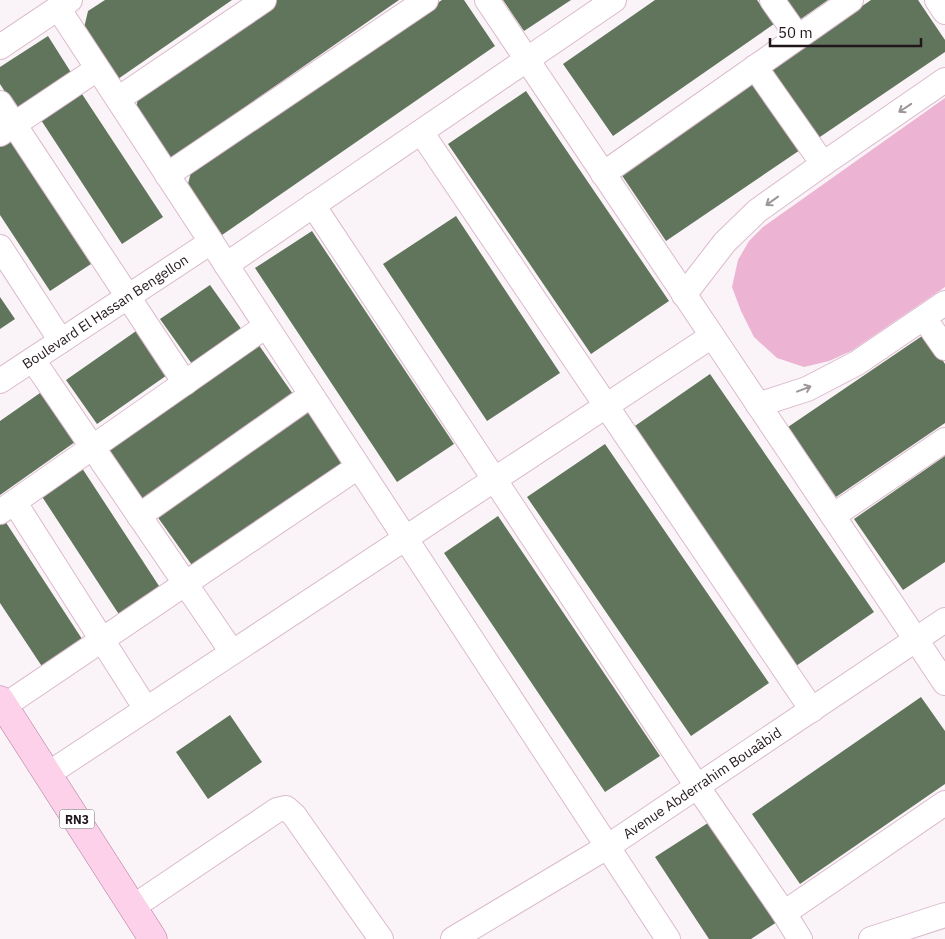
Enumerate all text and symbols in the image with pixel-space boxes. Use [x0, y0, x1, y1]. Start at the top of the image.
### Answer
scale bar [770, 15, 921, 47]
text: 50 m [778, 23, 813, 42]
one-way arrow [898, 103, 912, 113]
one-way arrow [765, 196, 779, 206]
street label: Boulevard El Hassan Bengellon [19, 250, 192, 373]
one-way arrow [796, 384, 811, 393]
street label: Avenue Abderrahim Bouaâbid [619, 723, 785, 843]
road number: RN3 [60, 810, 94, 829]

